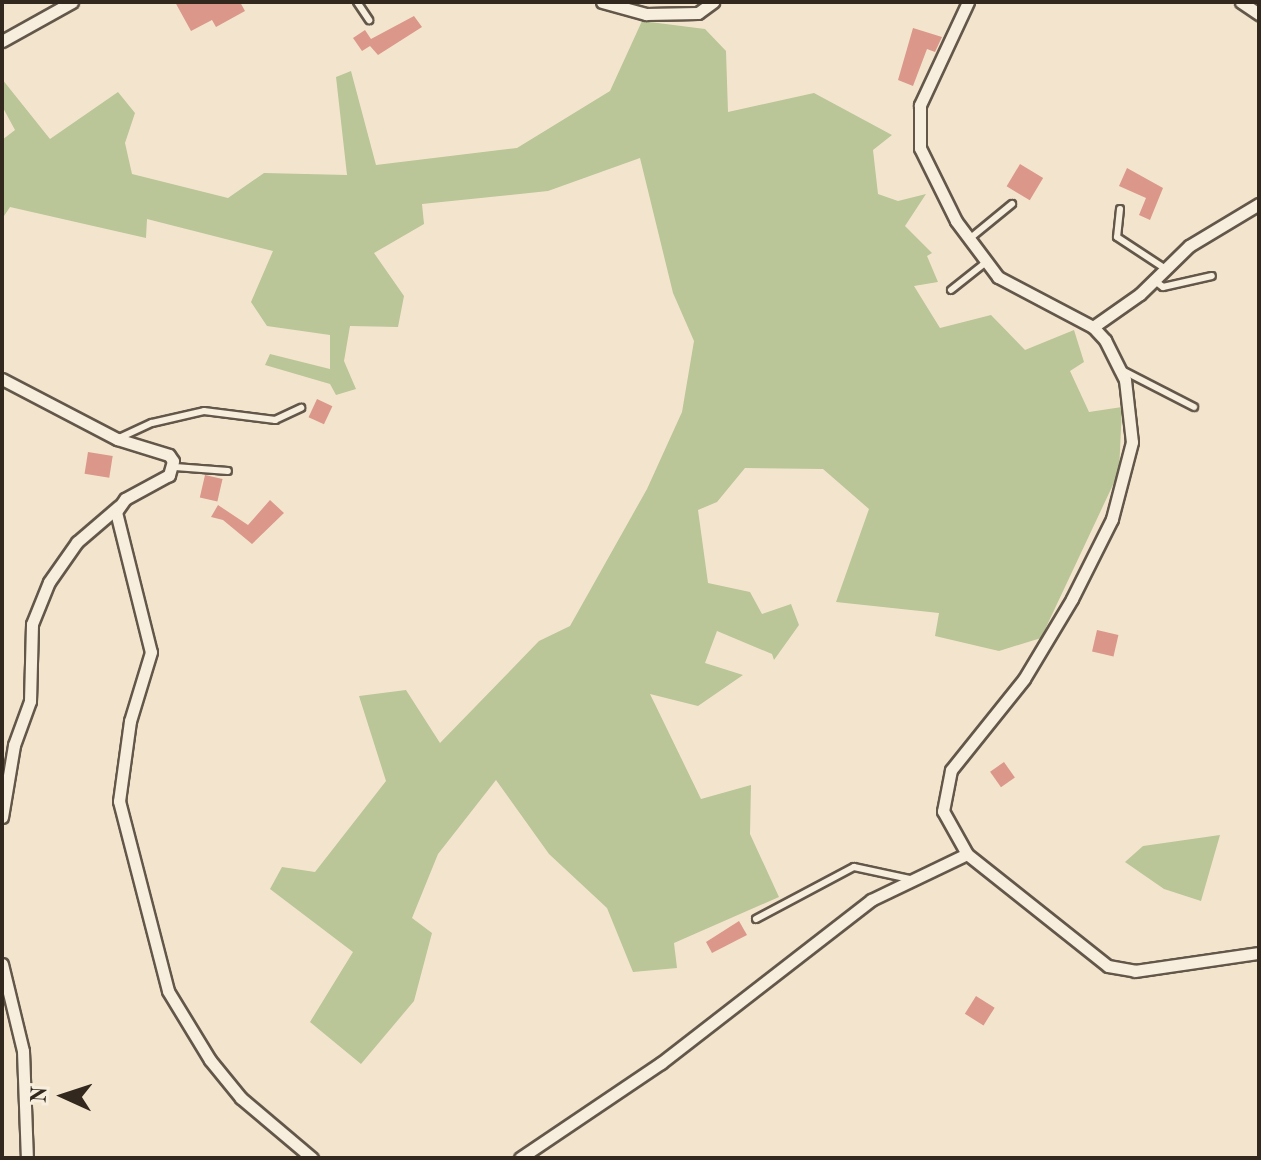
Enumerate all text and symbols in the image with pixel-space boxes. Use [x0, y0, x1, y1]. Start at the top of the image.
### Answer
north arrow [24, 1056, 104, 1136]
text: N [29, 1086, 51, 1104]

